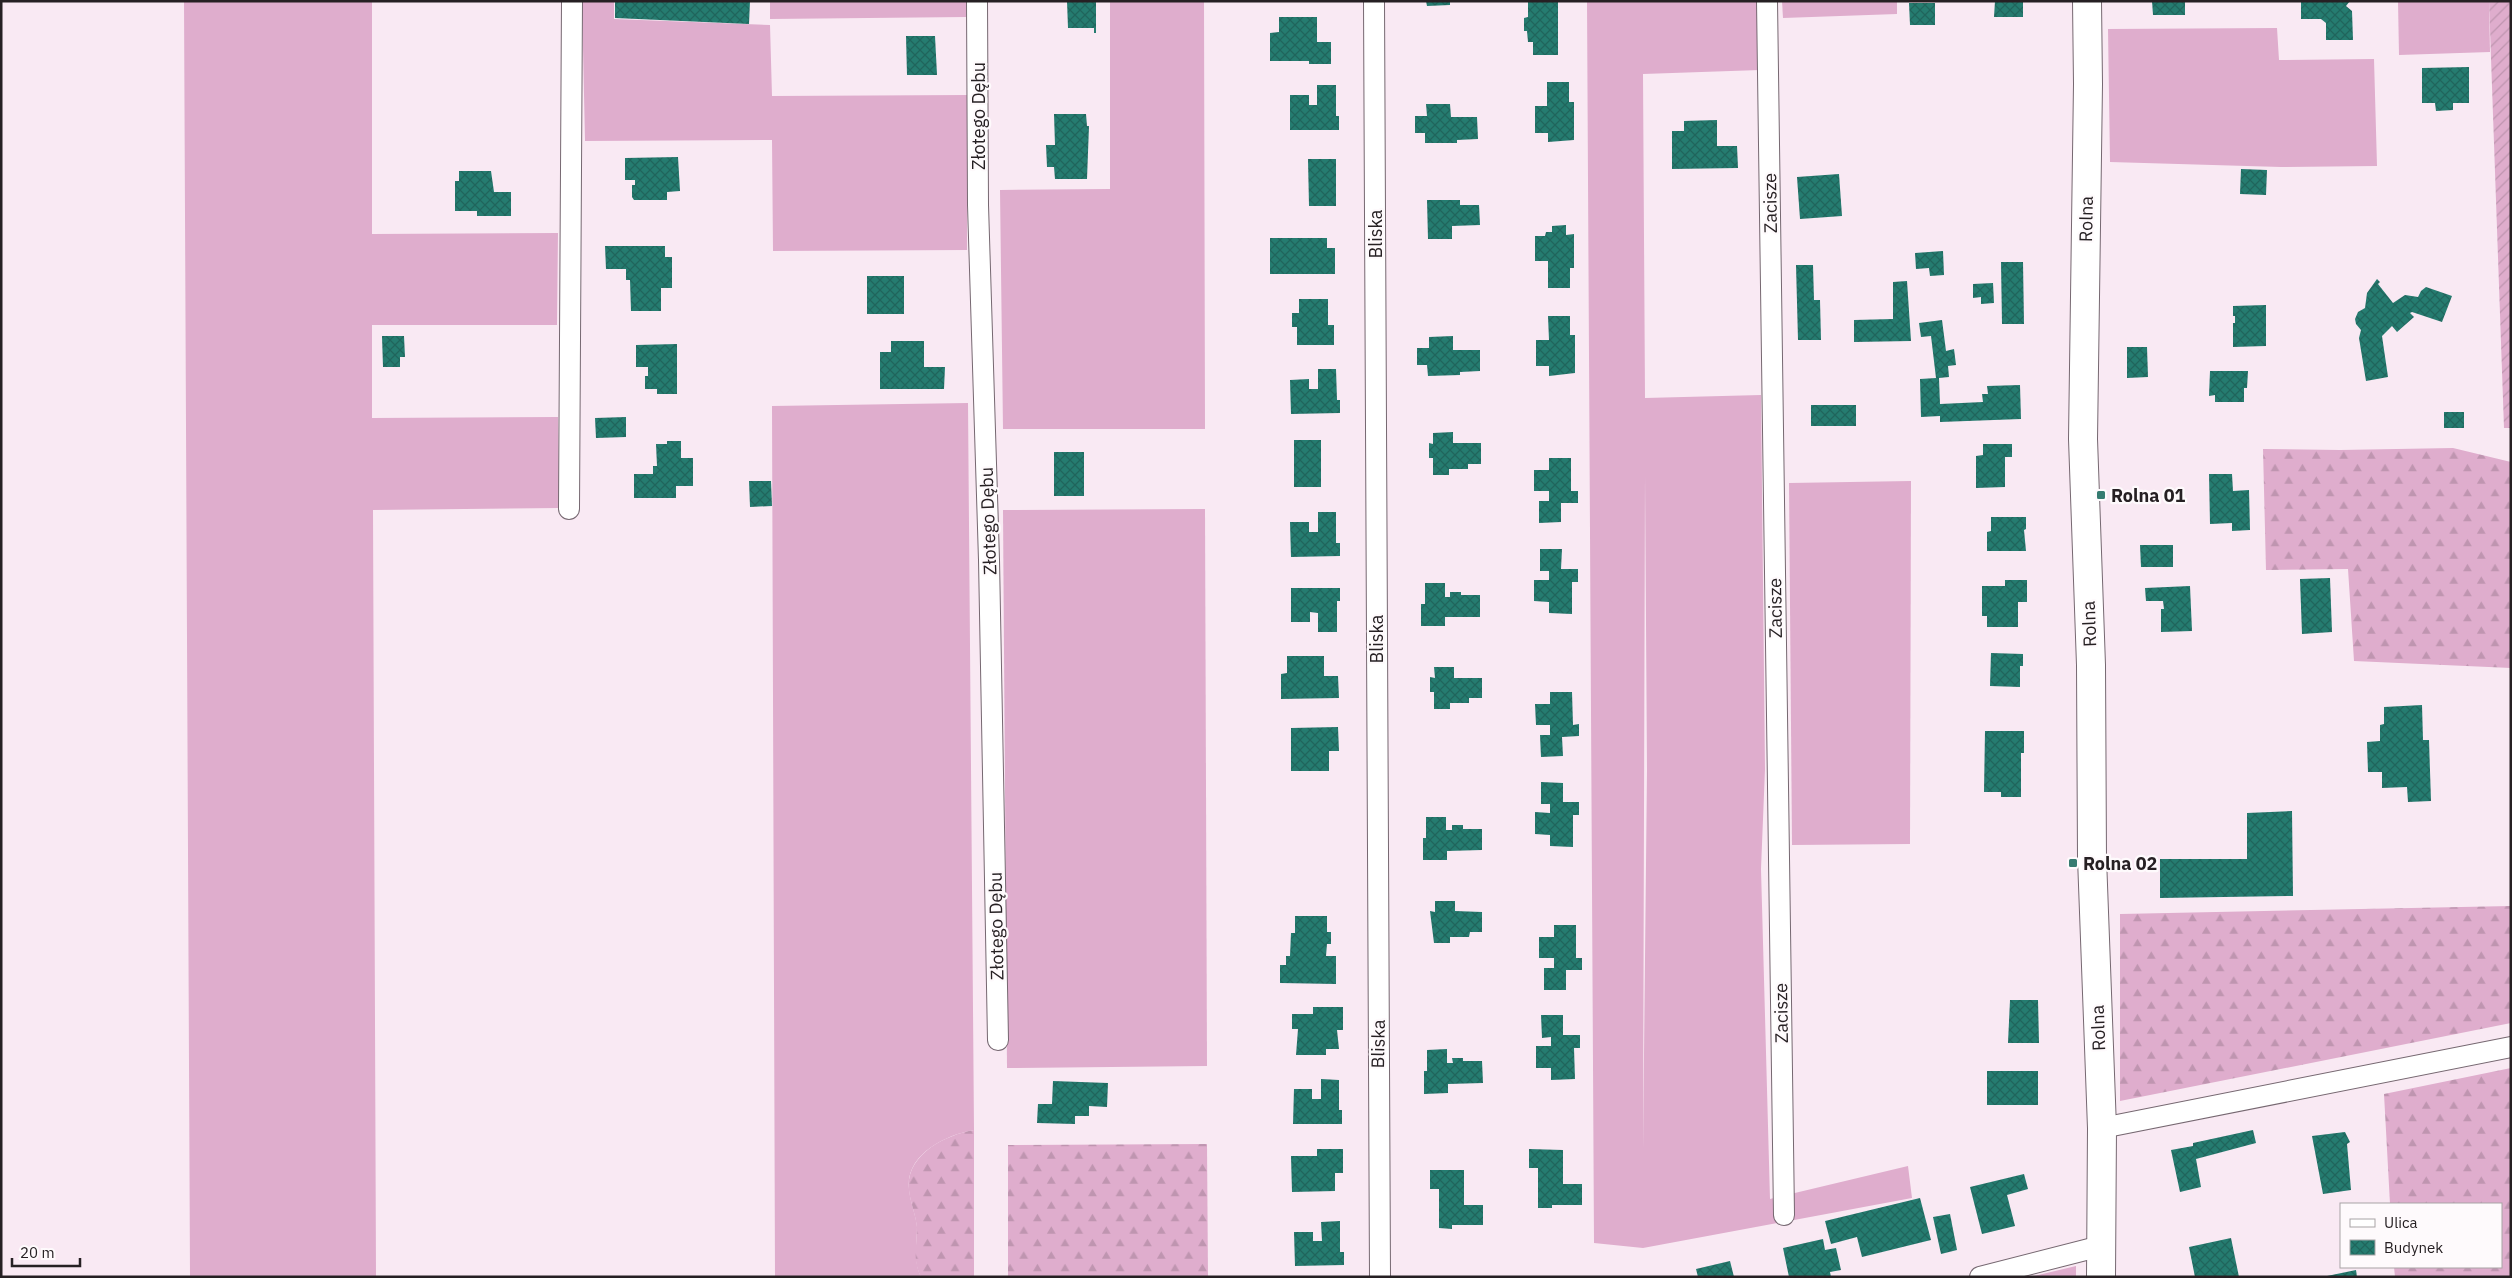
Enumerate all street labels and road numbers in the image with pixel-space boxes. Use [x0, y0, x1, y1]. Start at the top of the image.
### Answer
street label: Złotego Dębu [967, 62, 990, 170]
street label: Zacisze [1758, 173, 1782, 233]
street label: Rolna [2074, 195, 2098, 242]
street label: Bliska [1364, 209, 1387, 258]
street label: Złotego Dębu [975, 467, 1001, 575]
street label: Zacisze [1763, 578, 1787, 638]
street label: Rolna [2077, 600, 2101, 647]
street label: Bliska [1365, 614, 1388, 663]
street label: Złotego Dębu [984, 872, 1008, 980]
street label: Zacisze [1769, 983, 1793, 1043]
street label: Rolna [2086, 1004, 2110, 1051]
street label: Bliska [1366, 1019, 1390, 1069]

